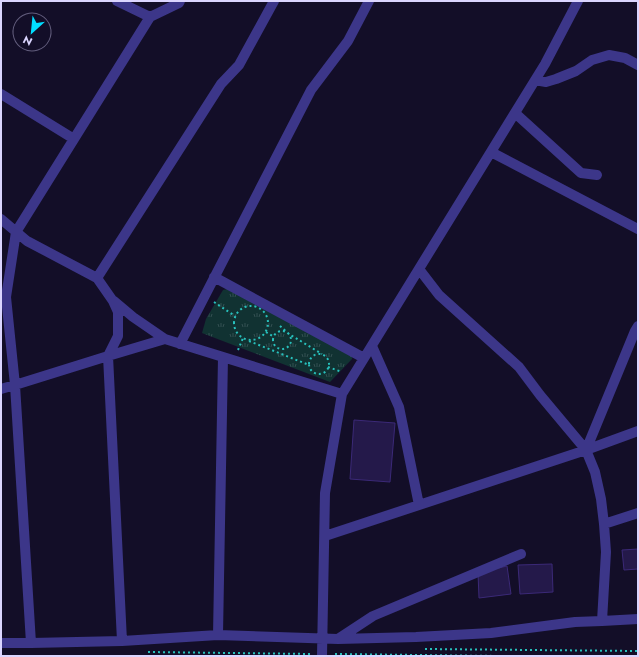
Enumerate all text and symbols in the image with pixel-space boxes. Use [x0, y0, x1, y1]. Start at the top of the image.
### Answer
north arrow [12, 12, 52, 52]
text: N [20, 32, 35, 50]

